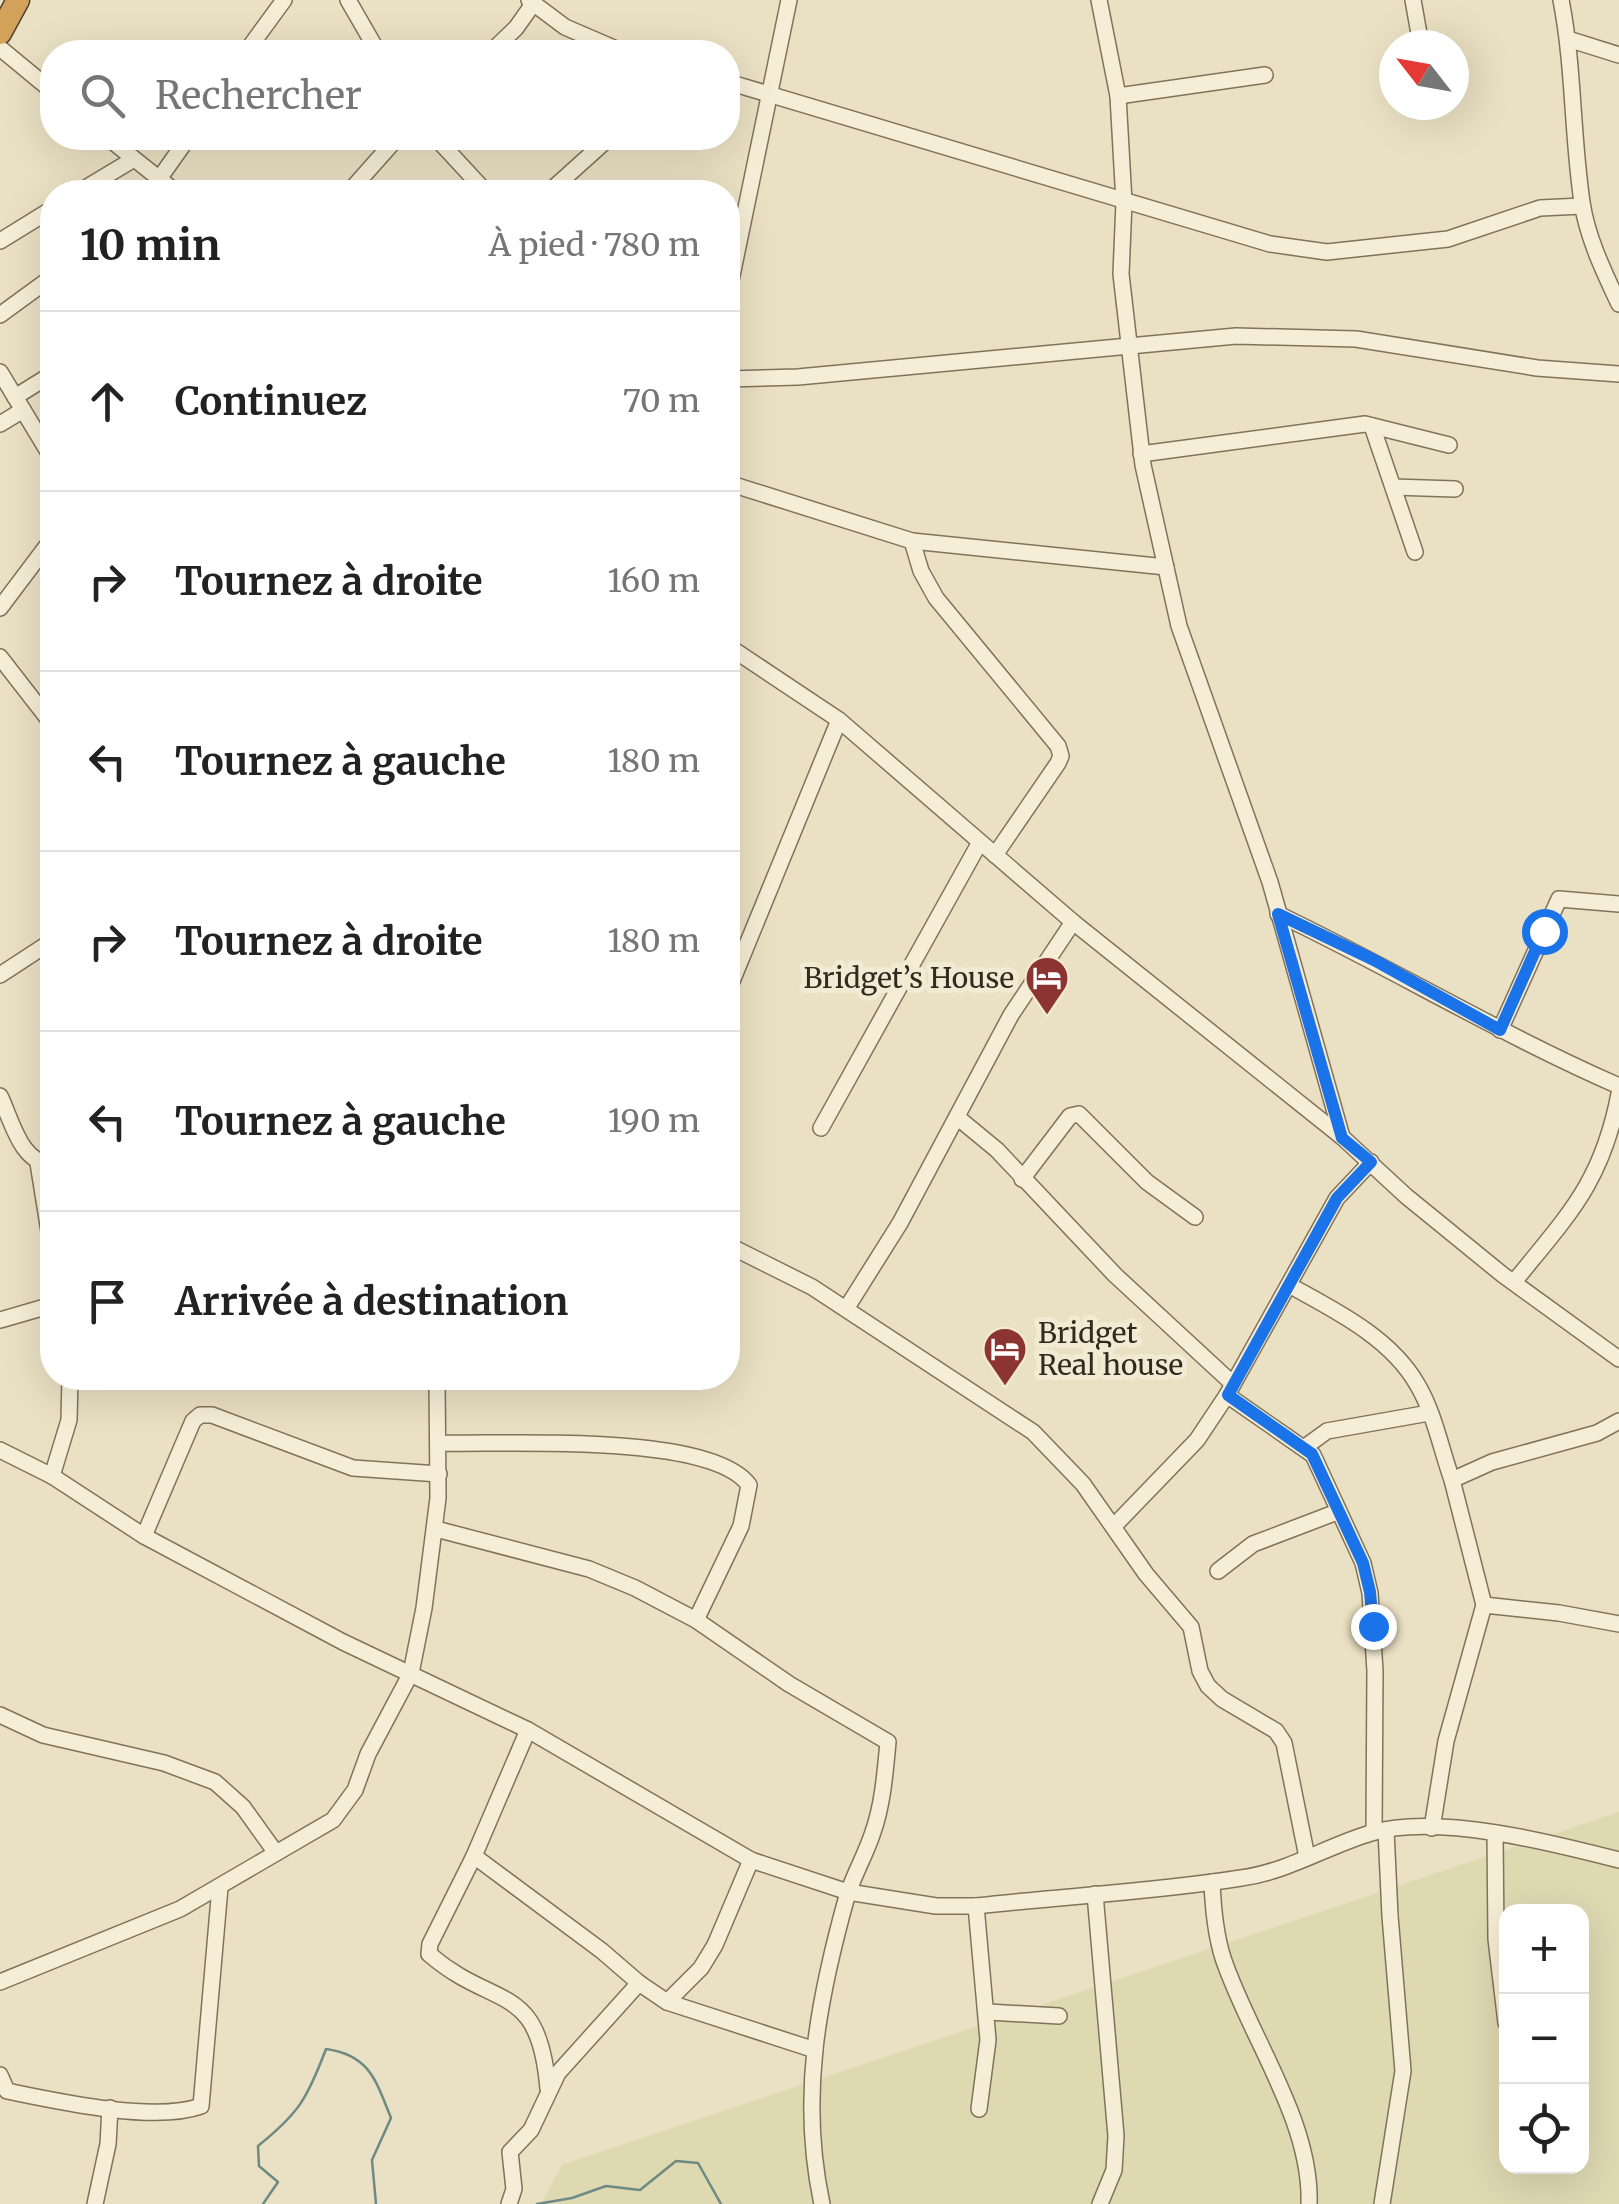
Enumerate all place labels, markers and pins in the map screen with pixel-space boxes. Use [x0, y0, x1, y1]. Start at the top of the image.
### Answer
hotel icon: Bridget’s House [1024, 955, 1070, 1016]
place label: Bridget’s House [803, 960, 1014, 996]
place label: Bridget Real house [1038, 1315, 1183, 1383]
hotel icon: Bridget Real house [982, 1326, 1028, 1387]

